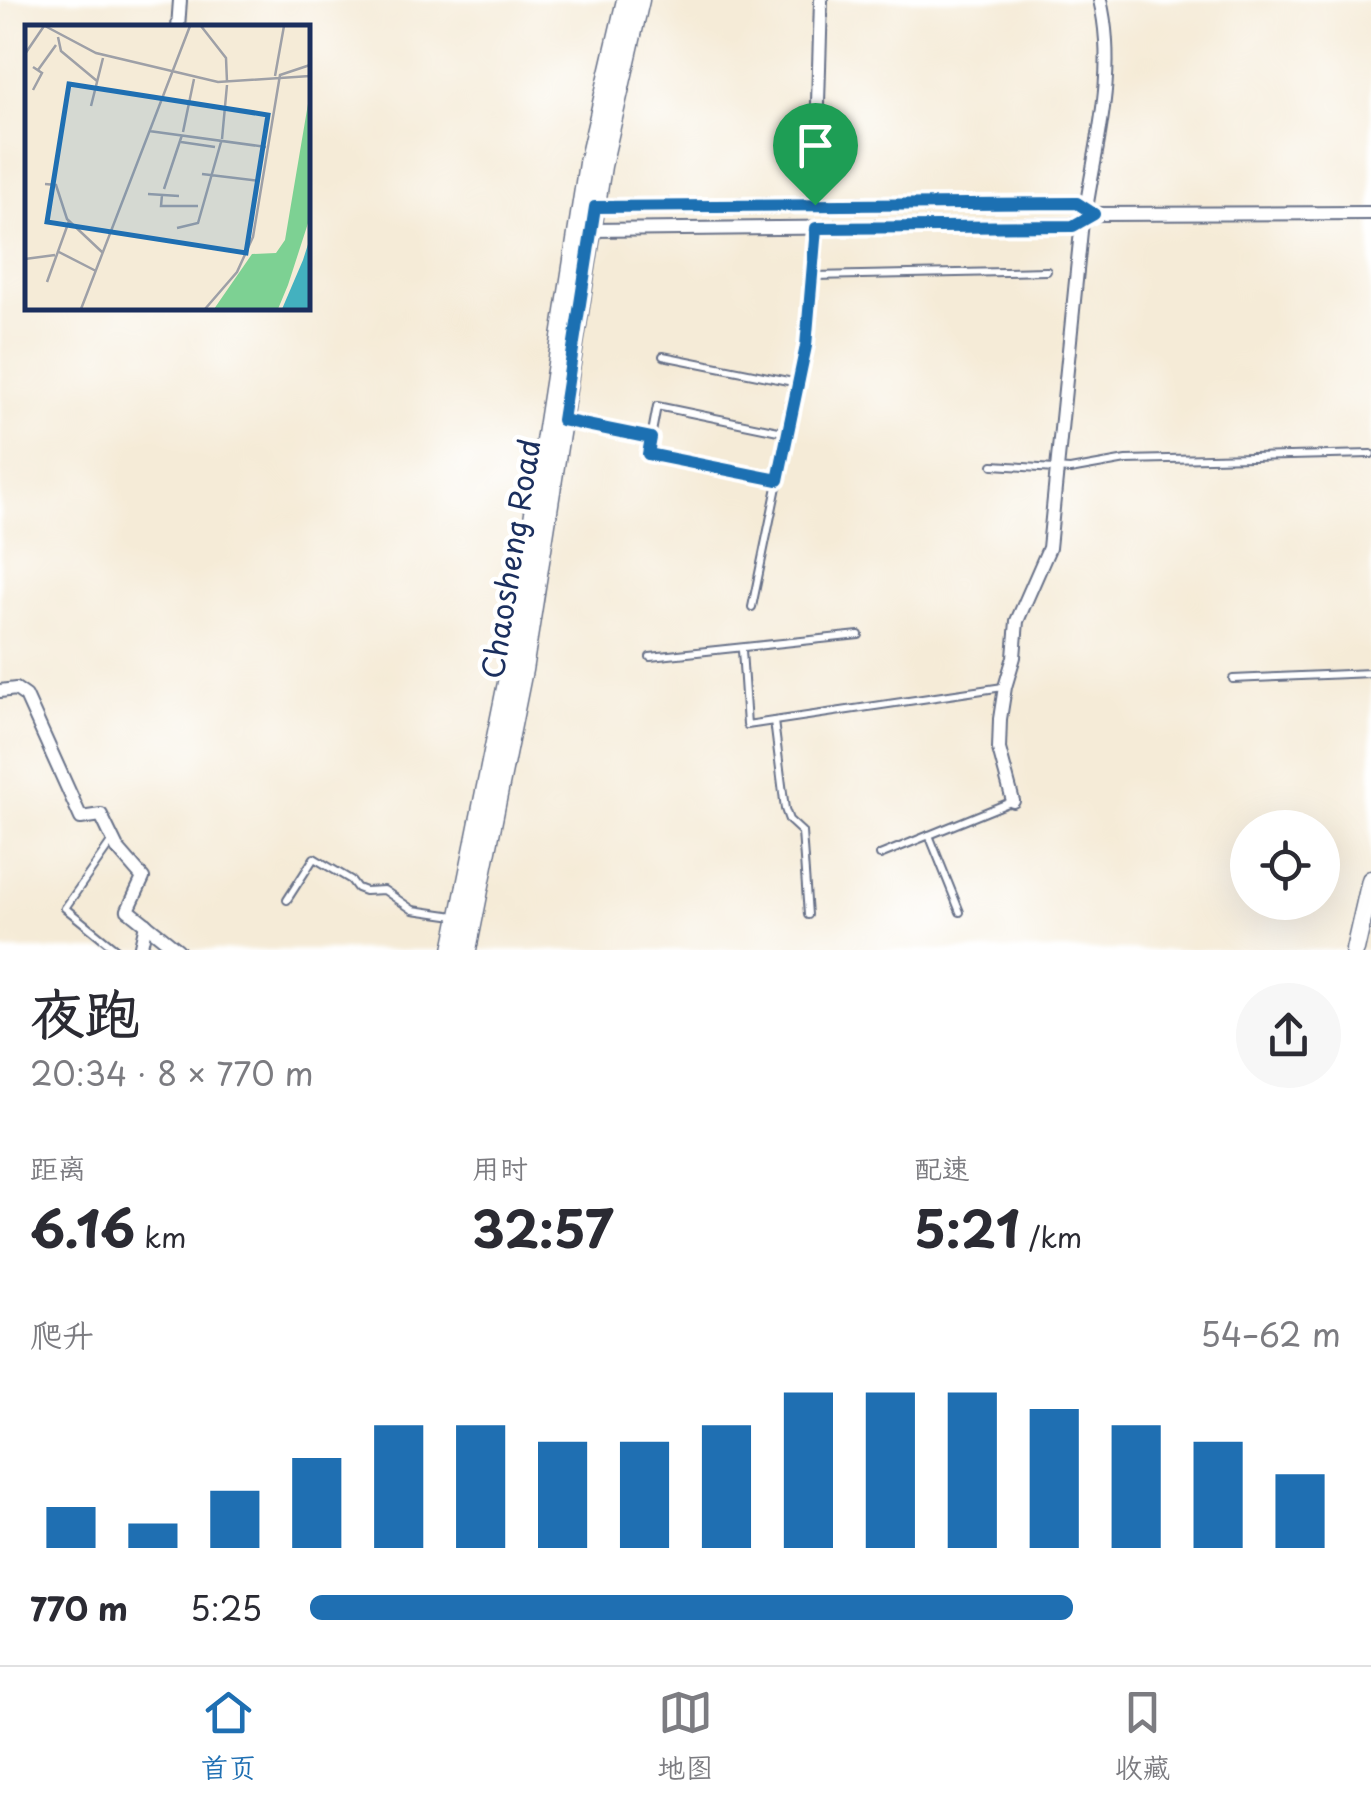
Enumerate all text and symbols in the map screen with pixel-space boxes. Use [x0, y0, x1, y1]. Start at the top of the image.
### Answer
inset map [25, 25, 310, 310]
pin [773, 103, 858, 206]
icon: arrive [788, 118, 843, 173]
street label: Chaosheng Road [468, 436, 551, 682]
map controls [1230, 810, 1340, 920]
button: locate [1230, 810, 1340, 920]
text: 夜跑 [30, 970, 140, 1053]
button: share [1236, 983, 1341, 1088]
text: 20:34 · 8 × 770 m [30, 1049, 314, 1097]
text: 距离 [30, 1146, 86, 1189]
text: 用时 [472, 1146, 528, 1189]
text: 配速 [914, 1146, 970, 1189]
text: 6.16 [30, 1189, 135, 1265]
text: 32:57 [472, 1189, 614, 1265]
text: 5:21 [914, 1189, 1020, 1265]
text: km [135, 1215, 186, 1258]
text: /km [1020, 1215, 1082, 1258]
text: 爬升 [30, 1310, 94, 1358]
text: 54–62 m [1200, 1310, 1341, 1358]
text: 770 m [30, 1584, 128, 1632]
text: 5:25 [190, 1584, 262, 1632]
tab: 首页 [200, 1685, 257, 1788]
tab: 地图 [657, 1685, 714, 1788]
tab: 收藏 [1114, 1685, 1171, 1788]

